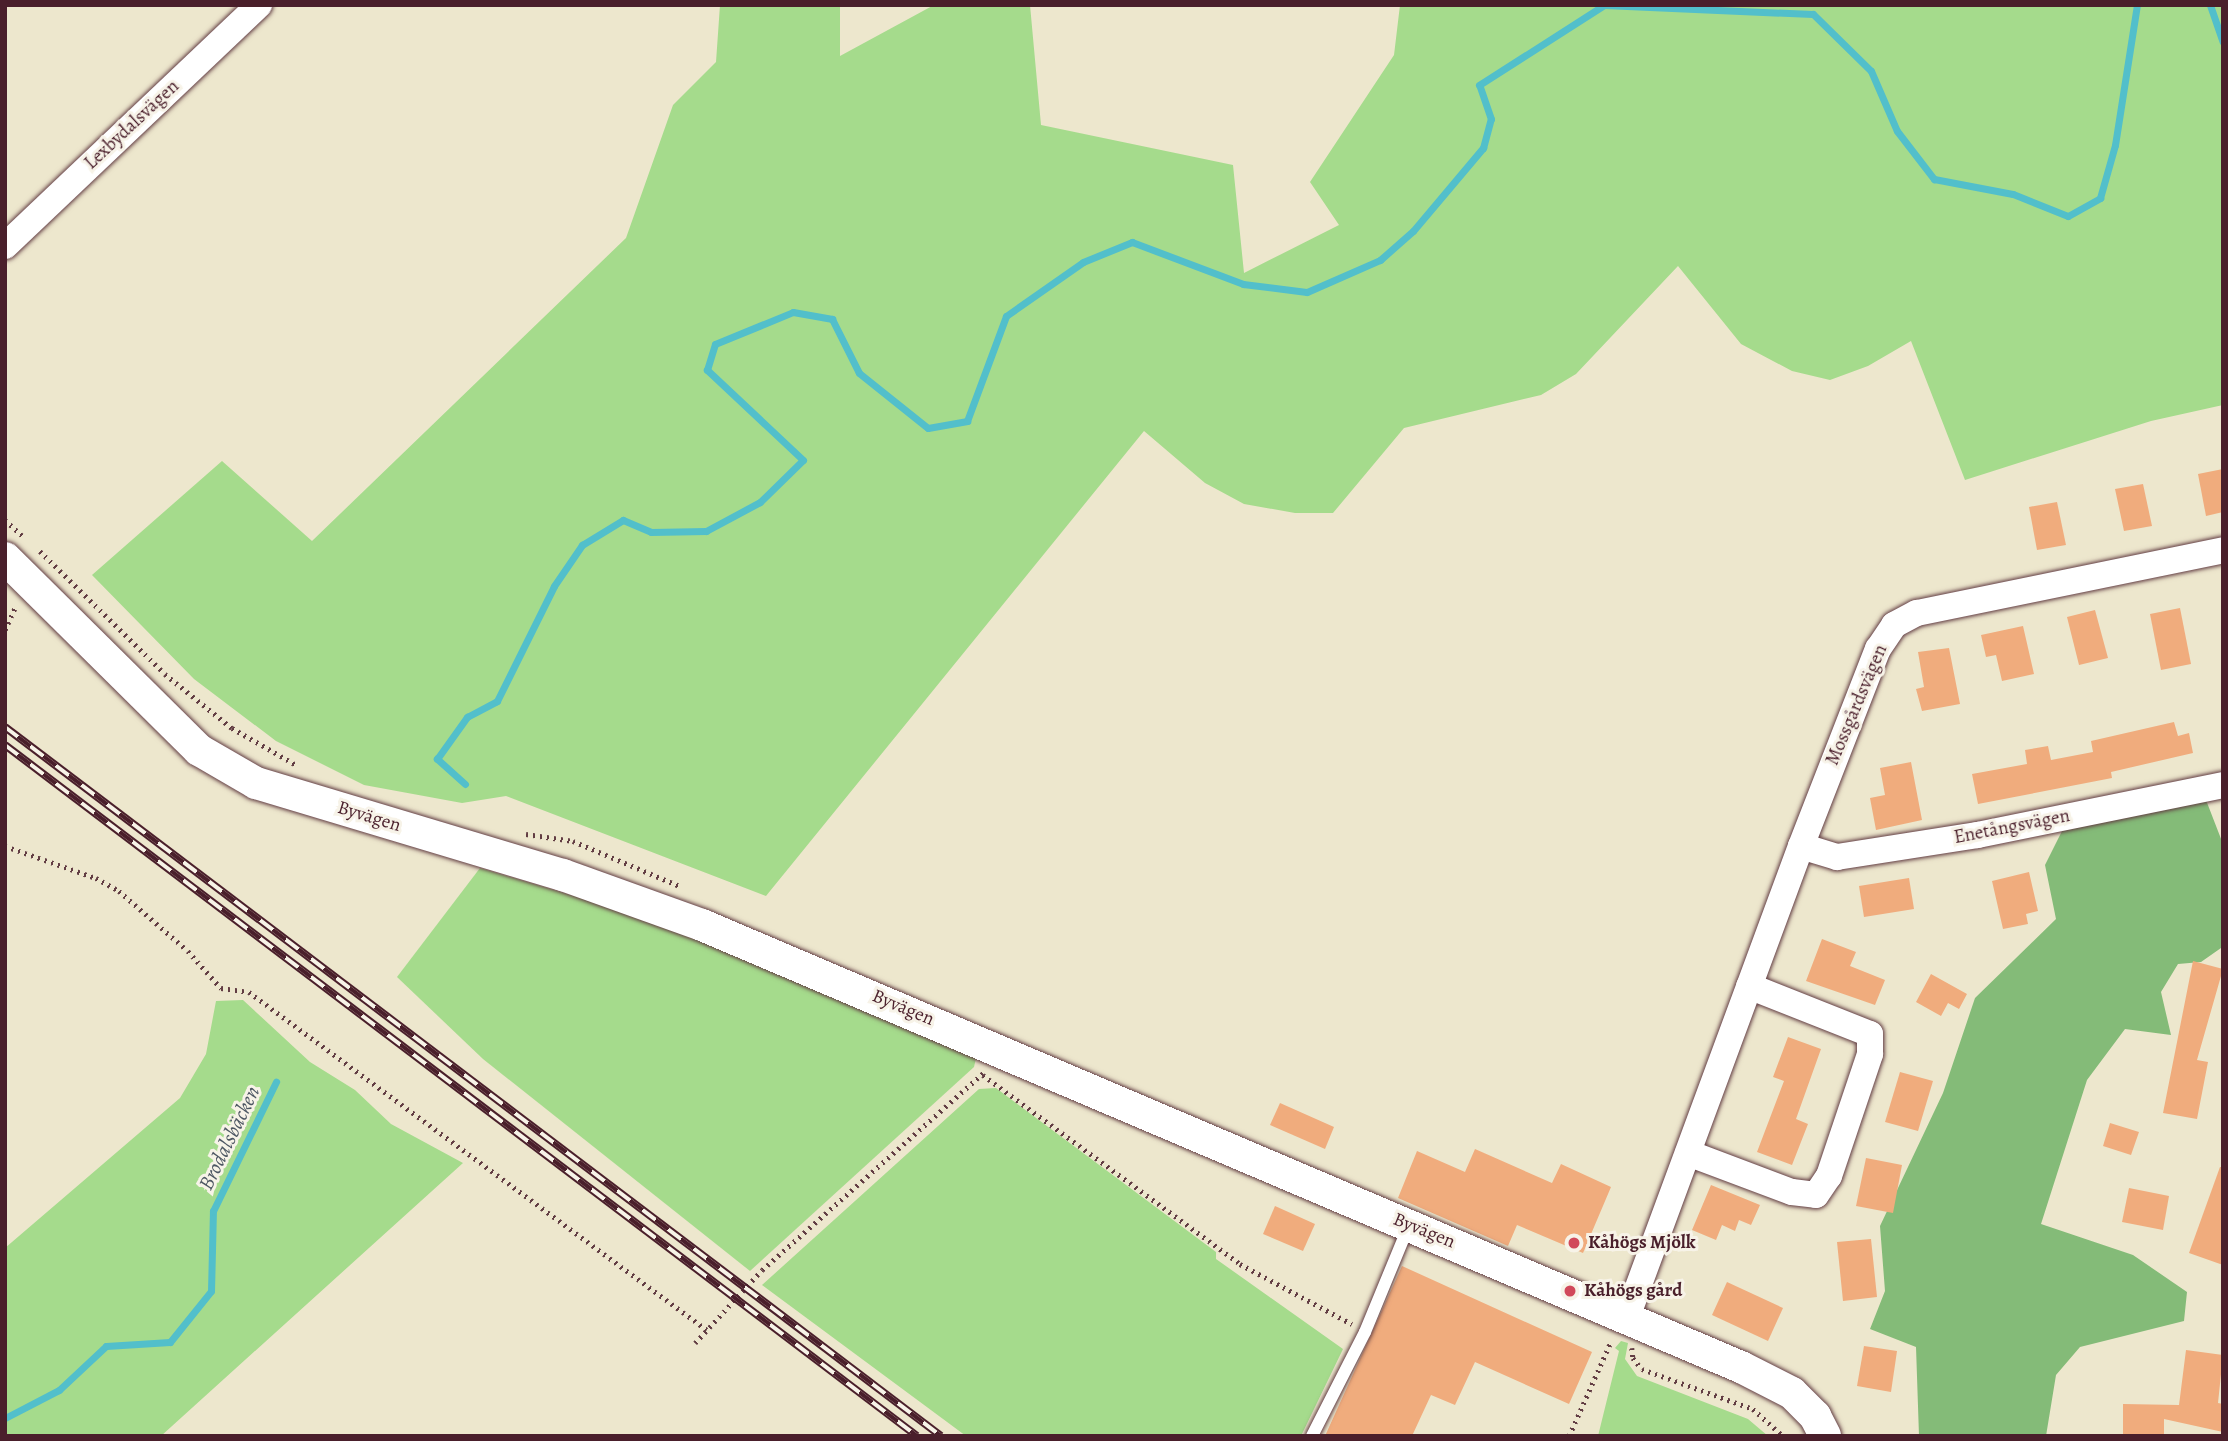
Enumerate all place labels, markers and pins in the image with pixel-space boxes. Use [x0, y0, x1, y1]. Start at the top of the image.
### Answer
place label: Kåhögs Mjölk [1588, 1232, 1696, 1254]
marker: Kåhögs Mjölk [1566, 1235, 1582, 1251]
place label: Kåhögs gård [1584, 1280, 1682, 1302]
marker: Kåhögs gård [1562, 1283, 1578, 1299]

